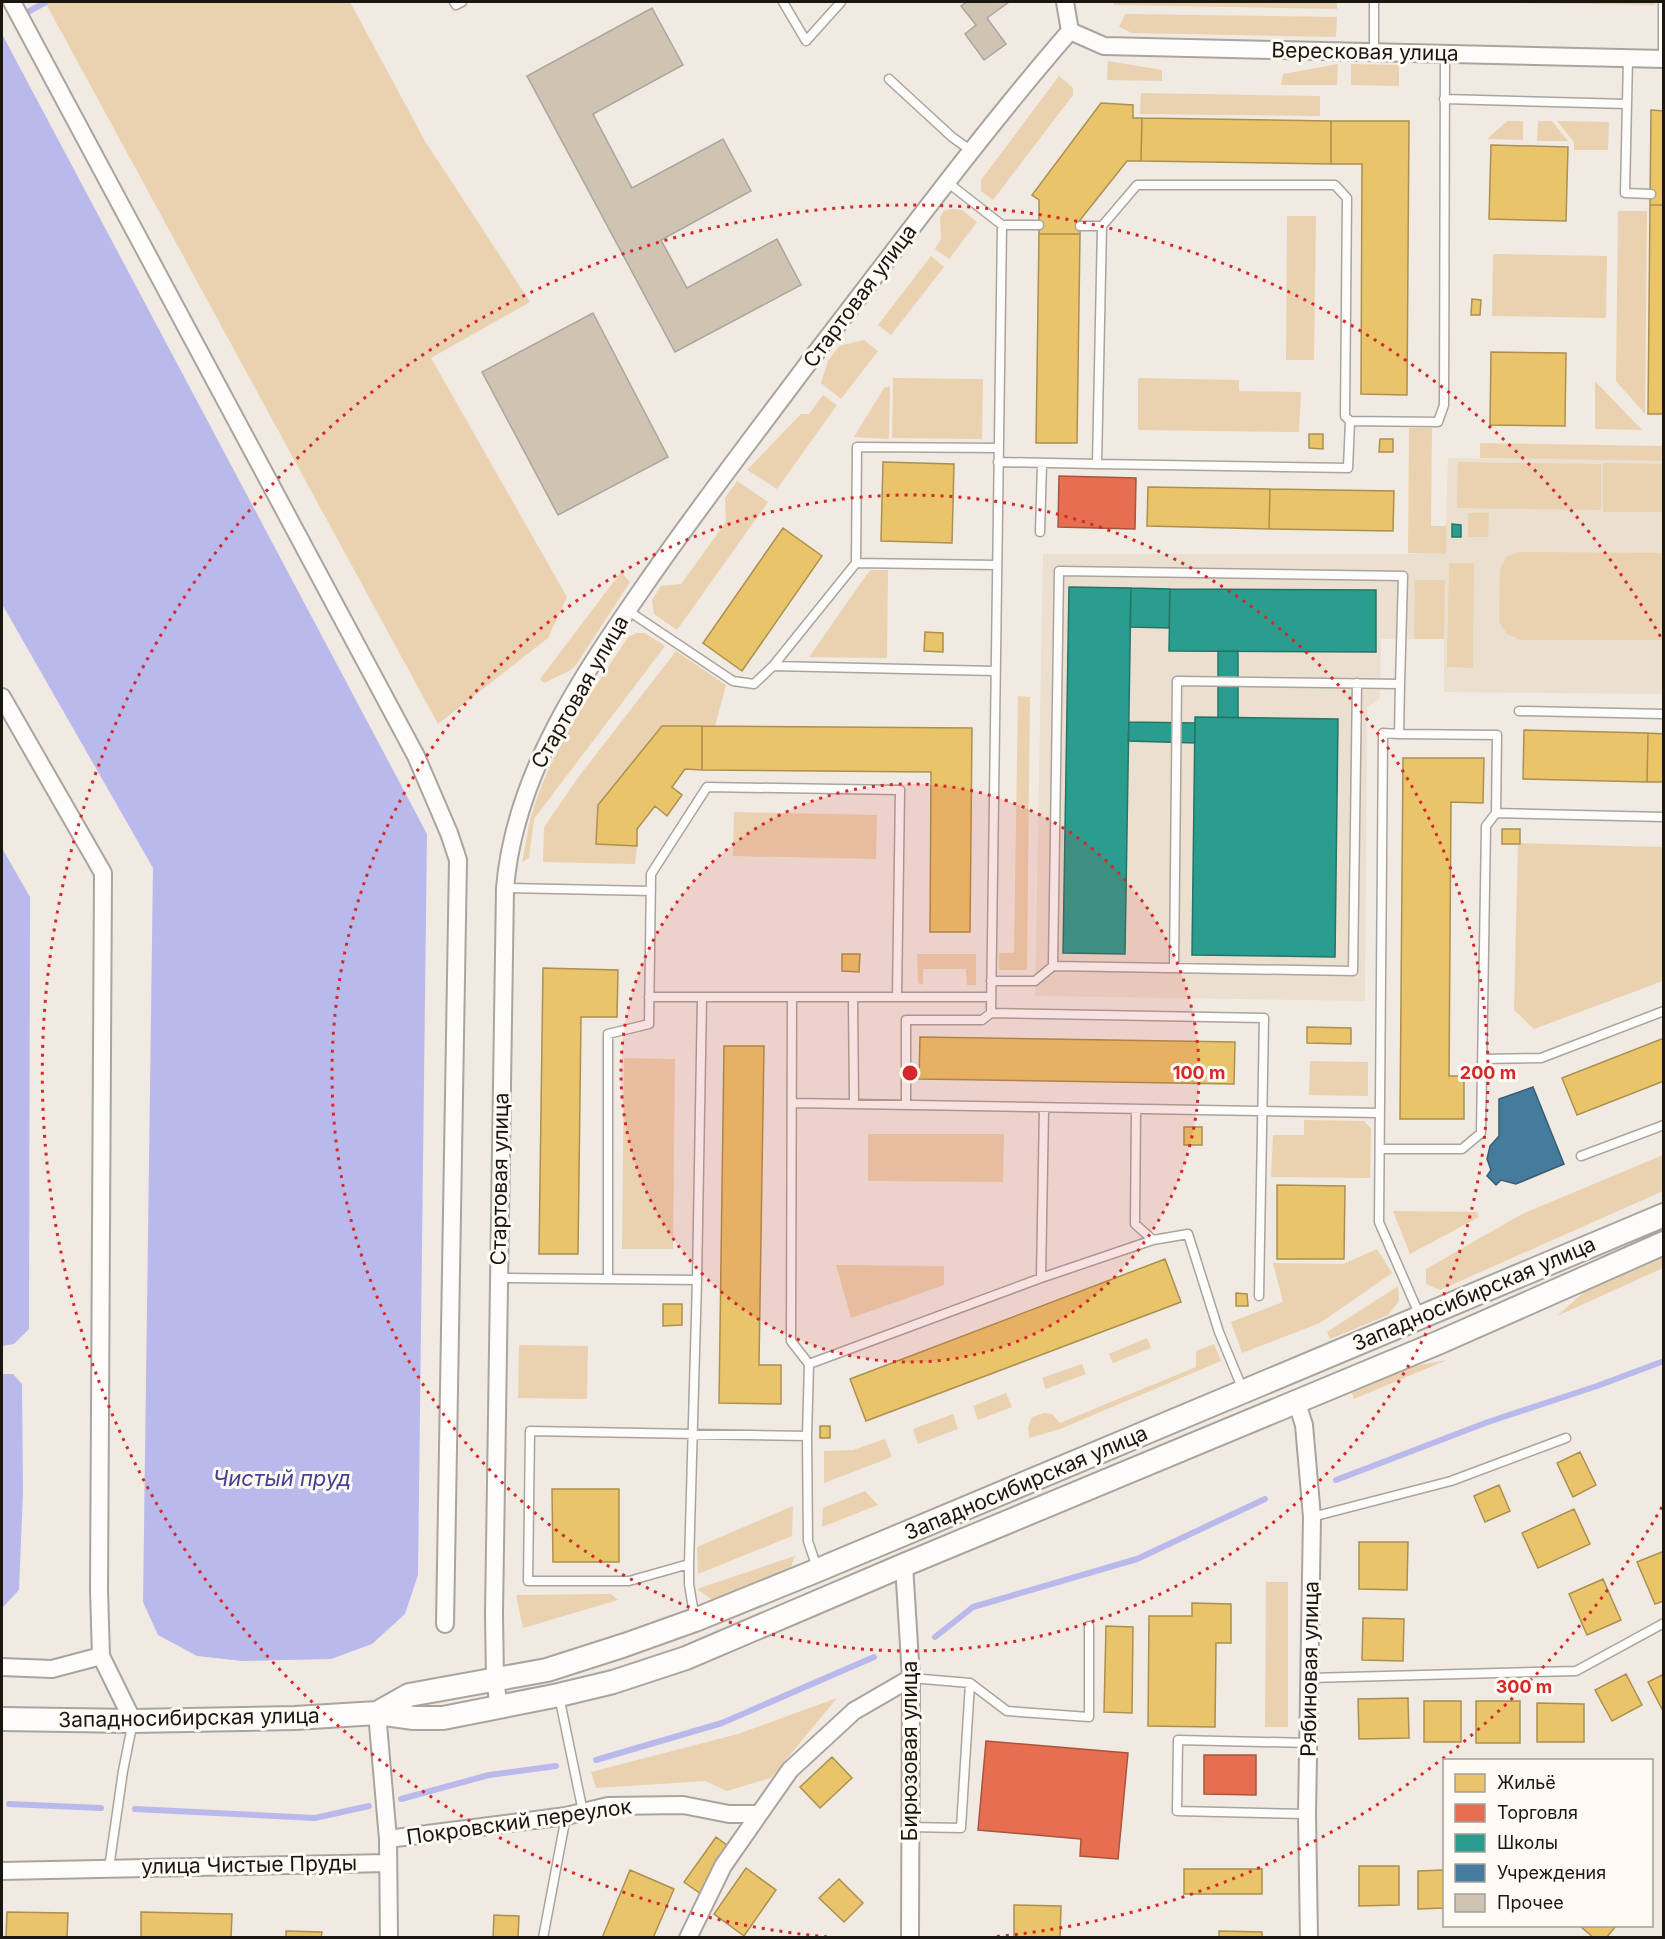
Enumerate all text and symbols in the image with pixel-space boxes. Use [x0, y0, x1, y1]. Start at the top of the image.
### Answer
street label: Вересковая улица [1271, 37, 1459, 66]
street label: Стартовая улица [798, 219, 922, 372]
street label: Стартовая улица [526, 611, 634, 773]
text: 100 m [1173, 1062, 1225, 1083]
text: 200 m [1460, 1062, 1516, 1083]
centre of rings [900, 1063, 920, 1083]
street label: Стартовая улица [485, 1092, 514, 1266]
street label: Западносибирская улица [1349, 1231, 1599, 1356]
street label: Западносибирская улица [901, 1420, 1151, 1545]
water label: Чистый пруд [213, 1465, 351, 1491]
street label: Рябиновая улица [1295, 1581, 1324, 1757]
street label: Бирюзовая улица [897, 1661, 922, 1841]
text: 300 m [1496, 1676, 1552, 1697]
street label: Западносибирская улица [58, 1703, 320, 1732]
legend [1443, 1759, 1653, 1927]
text: Жильё [1497, 1772, 1556, 1793]
street label: Покровский переулок [405, 1793, 634, 1850]
text: Торговля [1497, 1802, 1578, 1823]
text: Школы [1497, 1832, 1558, 1853]
street label: улица Чистые Пруды [141, 1850, 357, 1879]
text: Учреждения [1497, 1862, 1606, 1883]
text: Прочее [1497, 1892, 1564, 1913]

